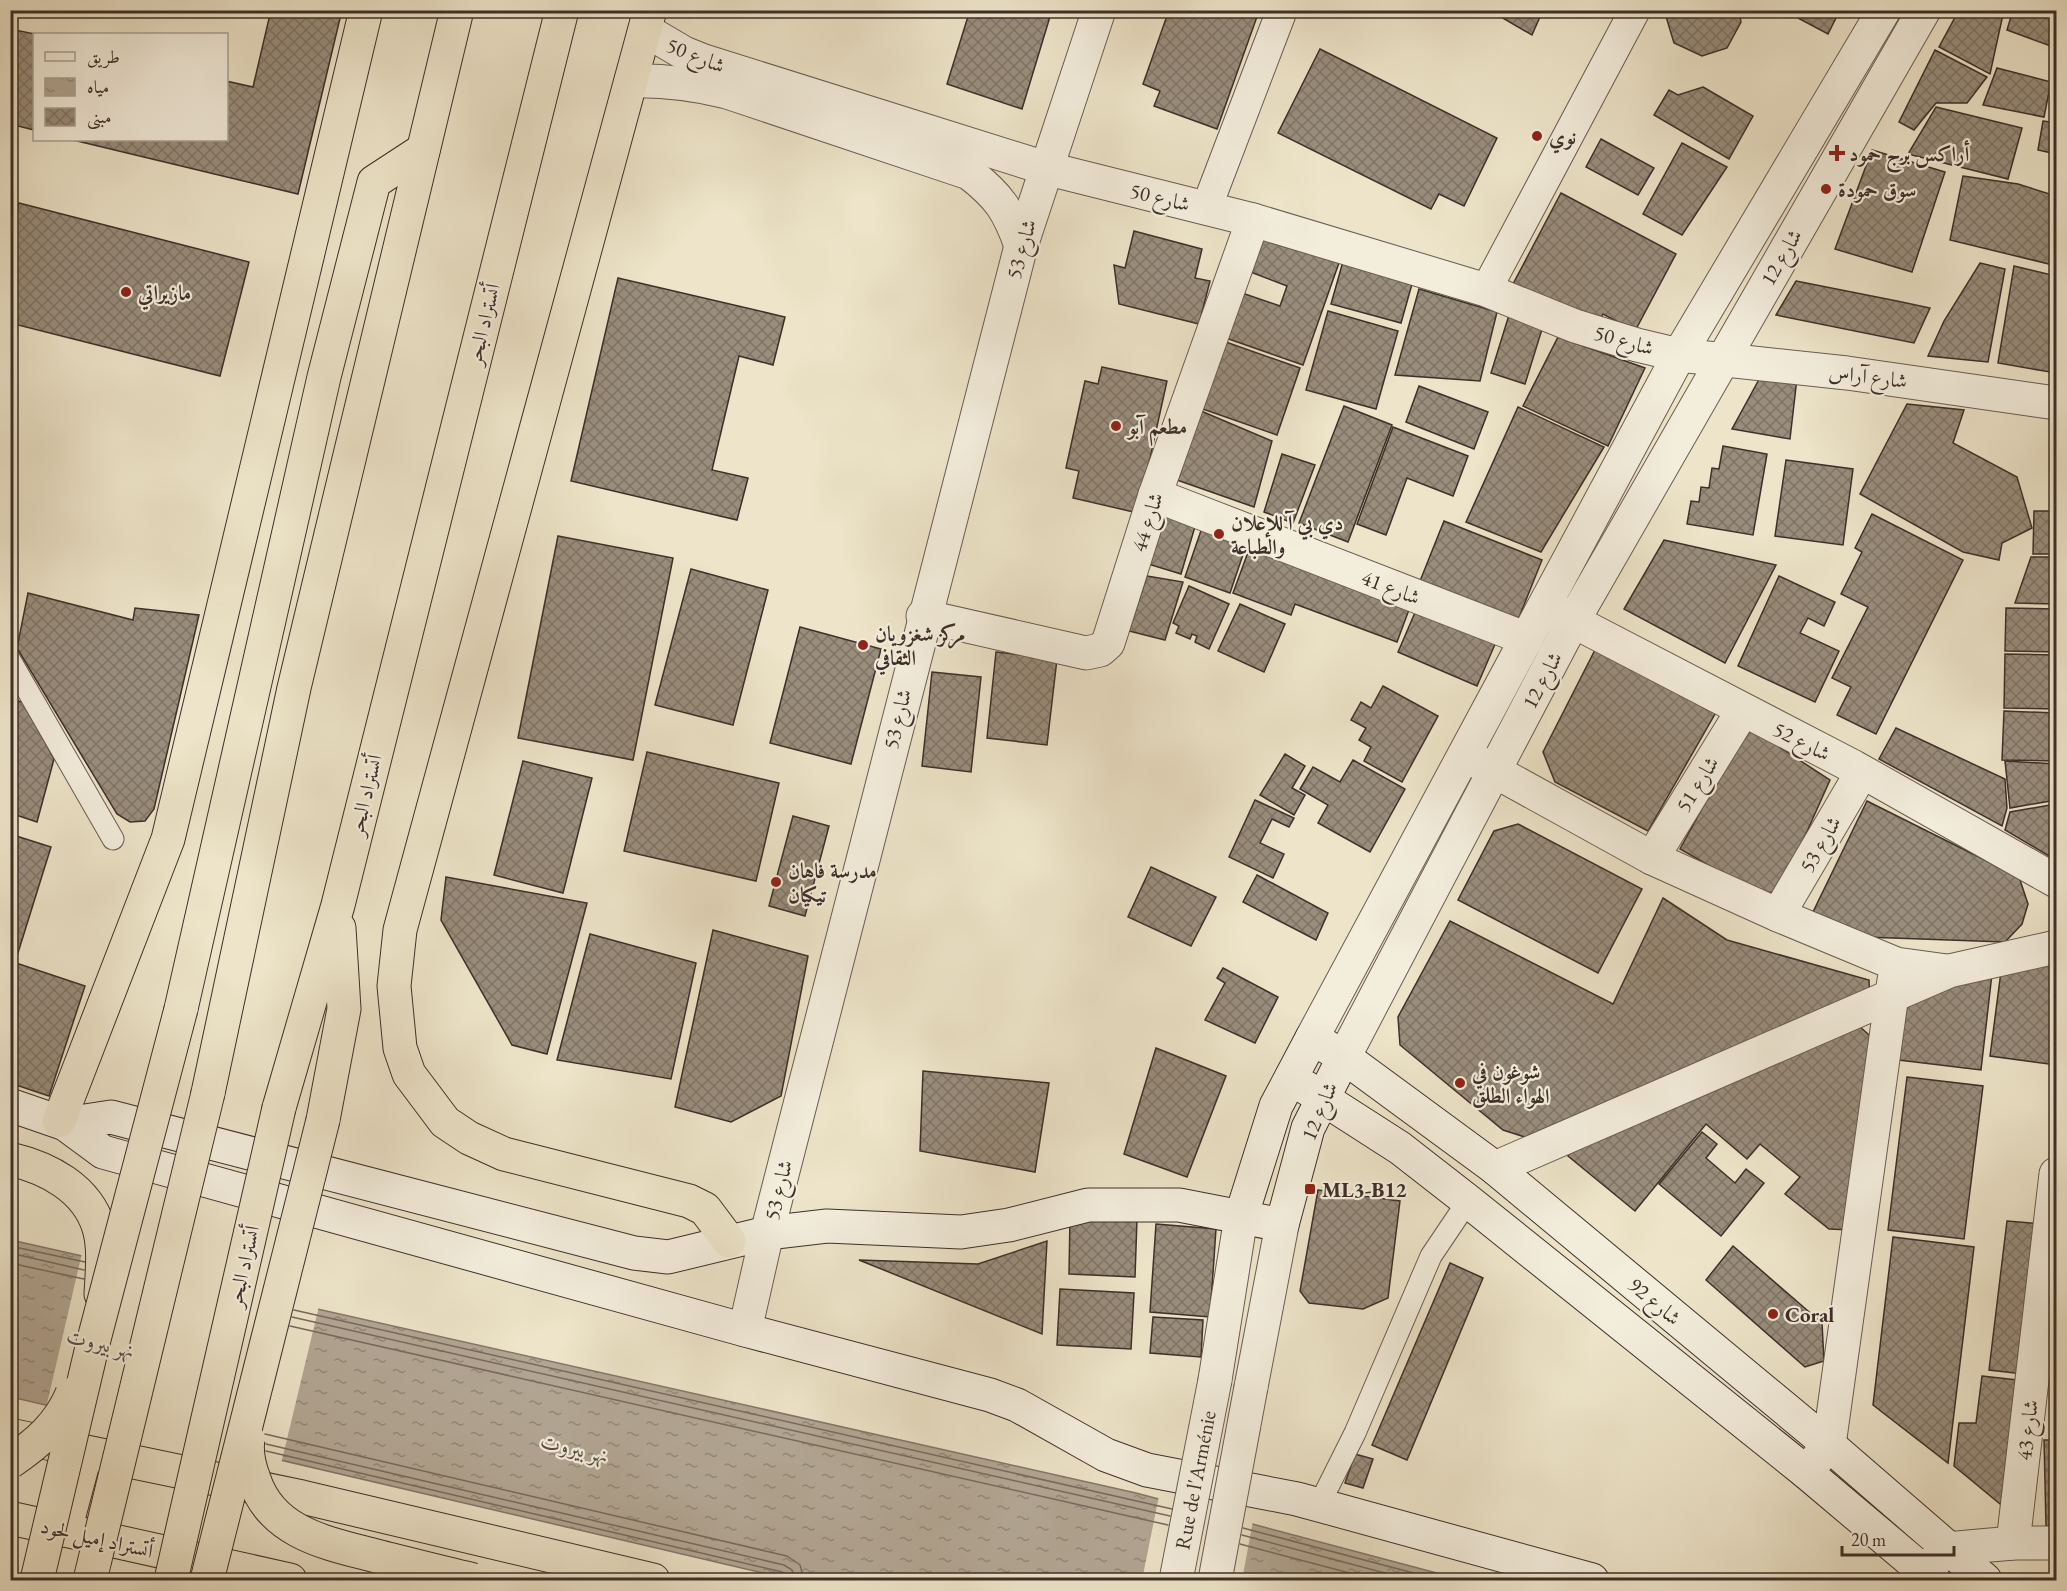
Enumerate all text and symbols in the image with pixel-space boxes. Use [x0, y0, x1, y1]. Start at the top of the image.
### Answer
street label: شارع 50 [661, 31, 729, 84]
legend [33, 33, 228, 141]
text: طريق [87, 45, 120, 69]
text: مياه [87, 75, 109, 98]
text: مبنى [87, 105, 112, 130]
place label: نوي [1549, 123, 1576, 154]
marker: نوي [1530, 129, 1544, 143]
place label: أراكس برج حمود [1849, 140, 1969, 173]
marker: أراكس برج حمود [1830, 146, 1844, 160]
place label: سوق حمودة [1838, 176, 1916, 203]
street label: شارع 50 [1126, 177, 1193, 222]
marker: سوق حمودة [1819, 182, 1833, 196]
street label: شارع 53 [1000, 216, 1047, 283]
street label: شارع 12 [1754, 224, 1812, 293]
place label: مازيراتي [137, 279, 191, 311]
street label: أتستراد البحر [458, 280, 506, 369]
marker: مازيراتي [119, 285, 133, 299]
street label: شارع 50 [1590, 319, 1657, 366]
street label: شارع آراس [1827, 358, 1909, 399]
place label: مطعم آبو [1126, 413, 1187, 446]
marker: مطعم آبو [1109, 419, 1123, 433]
street label: شارع 44 [1125, 489, 1174, 557]
place label: دي بي آ للإعلان والطباعة [1231, 509, 1343, 560]
marker: دي بي آ للإعلان والطباعة [1212, 527, 1226, 541]
street label: شارع 41 [1356, 563, 1424, 615]
place label: مركز شغزويان الثقافي [874, 620, 965, 676]
marker: مركز شغزويان الثقافي [856, 638, 870, 652]
street label: شارع 12 [1516, 647, 1573, 716]
street label: شارع 53 [877, 686, 922, 753]
street label: شارع 52 [1767, 715, 1835, 771]
street label: أتستراد البحر [340, 751, 388, 840]
street label: شارع 51 [1669, 751, 1729, 820]
street label: شارع 53 [1793, 811, 1851, 880]
place label: مدرسة فاهان تيكيان [788, 857, 877, 908]
marker: مدرسة فاهان تيكيان [769, 875, 783, 889]
place label: شوغون في الهواء الطلق [1471, 1058, 1550, 1109]
marker: شوغون في الهواء الطلق [1453, 1076, 1467, 1090]
street label: شارع 12 [1295, 1078, 1348, 1146]
street label: شارع 53 [758, 1157, 803, 1224]
place label: ML3-B12 [1322, 1176, 1407, 1203]
marker: ML3-B12 [1303, 1182, 1317, 1196]
street label: أتستراد البحر [219, 1222, 266, 1311]
street label: شارع 92 [1620, 1271, 1687, 1335]
place label: Coral [1785, 1301, 1834, 1328]
marker: Coral [1766, 1307, 1780, 1321]
water label: نهر بيروت [64, 1321, 138, 1365]
street label: شارع 43 [2010, 1398, 2049, 1462]
street label: Rue de l'Arménie [1168, 1408, 1222, 1552]
water label: نهر بيروت [538, 1426, 612, 1470]
street label: أتستراد إميل لحود [37, 1511, 156, 1566]
scale bar [1842, 1519, 1954, 1557]
text: 20 m [1851, 1528, 1886, 1551]

